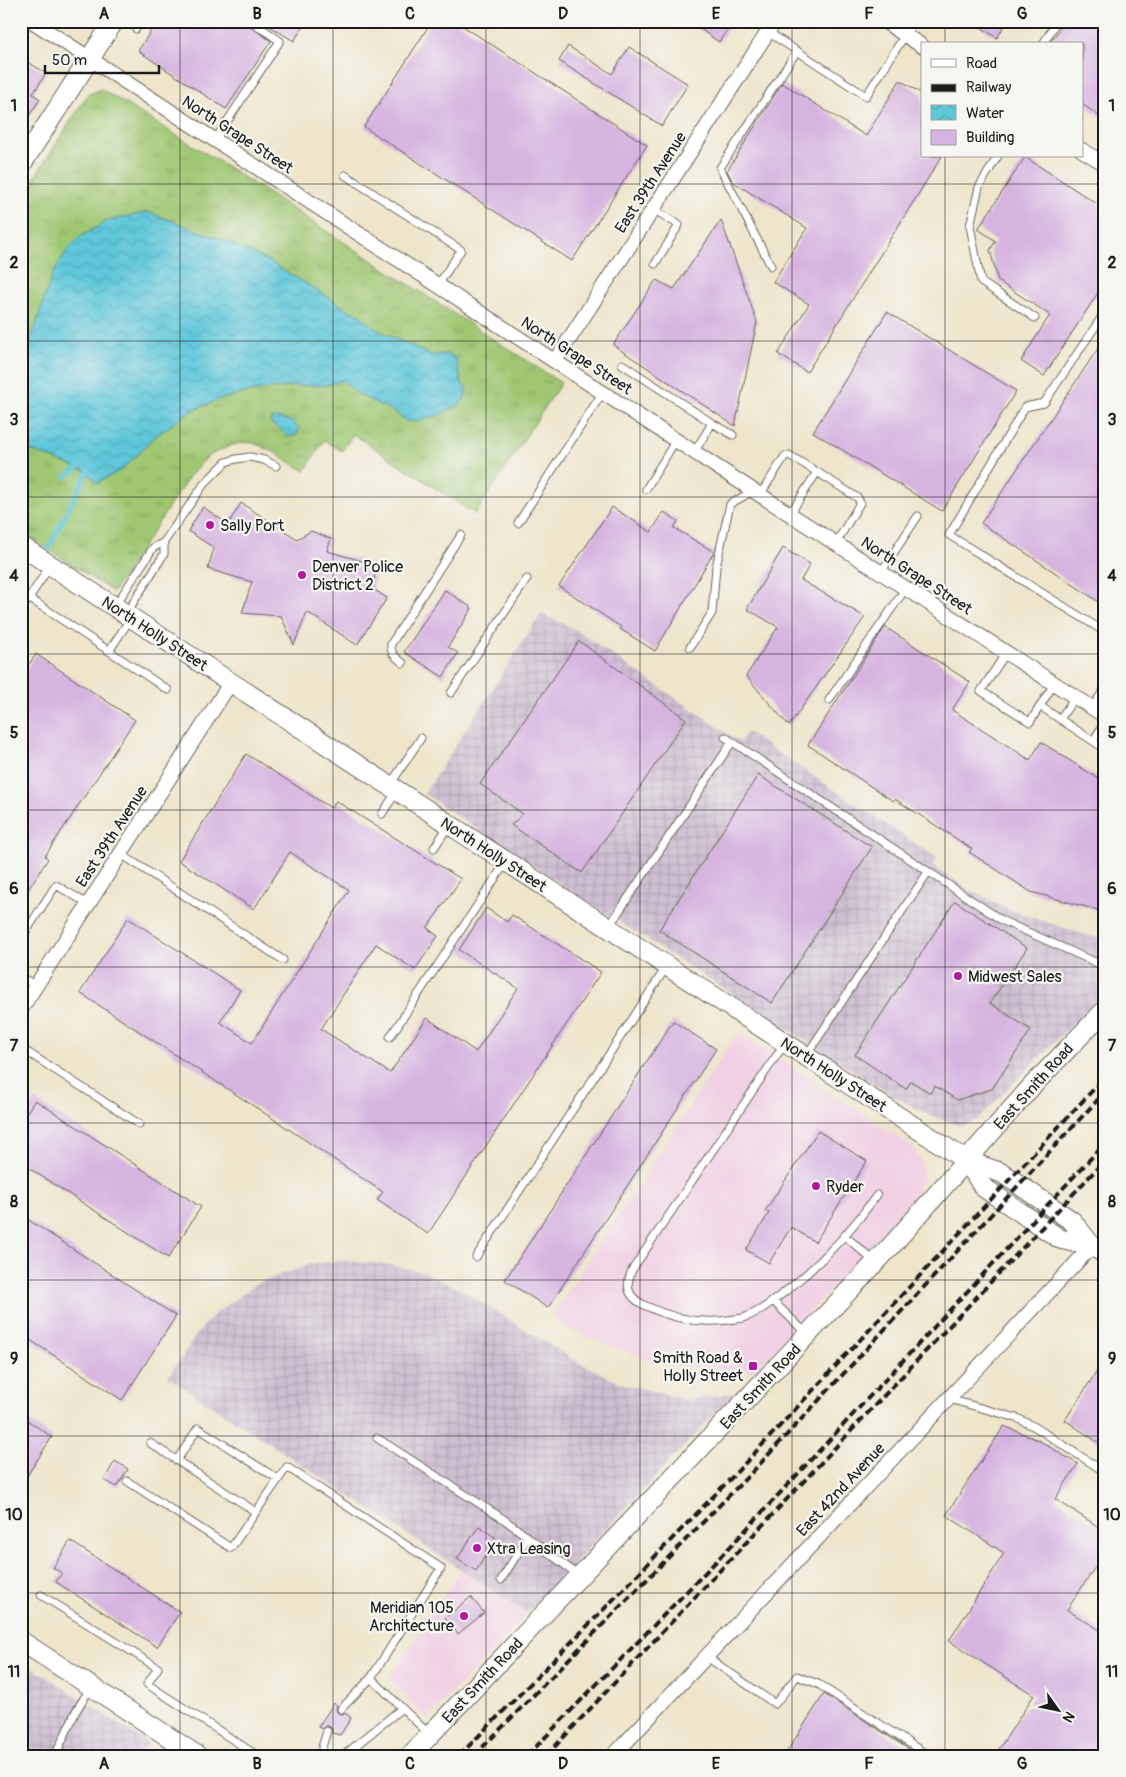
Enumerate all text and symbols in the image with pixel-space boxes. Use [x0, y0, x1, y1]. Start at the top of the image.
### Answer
text: A [99, 4, 110, 24]
text: B [252, 4, 262, 24]
text: C [405, 4, 415, 24]
text: D [558, 4, 568, 24]
text: E [712, 4, 721, 24]
text: F [864, 4, 874, 24]
text: G [1017, 4, 1028, 24]
scale bar [45, 42, 159, 74]
legend [921, 42, 1084, 158]
text: 50 m [52, 51, 87, 70]
text: Road [966, 54, 997, 73]
text: Railway [966, 78, 1012, 97]
street label: North Grape Street [178, 91, 297, 179]
text: 1 [11, 96, 17, 116]
text: 1 [1109, 96, 1115, 116]
text: Water [966, 104, 1005, 123]
street label: East 39th Avenue [611, 128, 691, 237]
text: Building [966, 128, 1014, 147]
text: 2 [10, 253, 19, 273]
text: 2 [1108, 253, 1117, 273]
street label: North Grape Street [517, 312, 636, 400]
text: 3 [10, 410, 19, 430]
text: 3 [1108, 410, 1117, 430]
place label: Sally Port [220, 516, 285, 536]
marker: Sally Port [204, 519, 216, 531]
street label: North Grape Street [857, 532, 976, 620]
place label: Denver Police District 2 [312, 557, 403, 595]
text: 4 [9, 566, 19, 586]
text: 4 [1107, 566, 1117, 586]
marker: Denver Police District 2 [296, 569, 308, 581]
street label: North Holly Street [98, 592, 212, 676]
text: 5 [10, 723, 19, 743]
text: 5 [1108, 723, 1117, 743]
street label: East 39th Avenue [72, 782, 152, 891]
street label: North Holly Street [437, 813, 551, 897]
text: 6 [9, 879, 19, 899]
text: 6 [1107, 879, 1117, 899]
place label: Midwest Sales [968, 967, 1062, 987]
marker: Midwest Sales [952, 970, 964, 982]
street label: North Holly Street [777, 1033, 891, 1117]
text: 7 [10, 1036, 19, 1056]
text: 7 [1108, 1036, 1117, 1056]
street label: East Smith Road [990, 1039, 1078, 1134]
place label: Ryder [826, 1177, 864, 1197]
marker: Ryder [810, 1180, 822, 1192]
text: 8 [10, 1192, 18, 1212]
text: 8 [1108, 1192, 1116, 1212]
street label: East Smith Road [716, 1340, 805, 1434]
place label: Smith Road & Holly Street [653, 1348, 744, 1386]
text: 9 [10, 1349, 18, 1369]
text: 9 [1108, 1349, 1116, 1369]
marker: Smith Road & Holly Street [747, 1360, 759, 1372]
street label: East 42nd Avenue [792, 1439, 889, 1541]
text: 10 [5, 1505, 23, 1525]
text: 10 [1103, 1505, 1121, 1525]
place label: Xtra Leasing [487, 1539, 570, 1559]
marker: Xtra Leasing [471, 1542, 483, 1554]
place label: Meridian 105 Architecture [369, 1598, 454, 1636]
marker: Meridian 105 Architecture [458, 1610, 470, 1622]
street label: East Smith Road [438, 1634, 527, 1728]
text: 11 [8, 1662, 20, 1682]
text: 11 [1106, 1662, 1118, 1682]
north arrow [1034, 1684, 1084, 1734]
text: N [1059, 1708, 1078, 1725]
text: A [99, 1754, 110, 1774]
text: B [252, 1754, 262, 1774]
text: C [405, 1754, 415, 1774]
text: D [558, 1754, 568, 1774]
text: E [712, 1754, 721, 1774]
text: F [864, 1754, 874, 1774]
text: G [1017, 1754, 1028, 1774]

